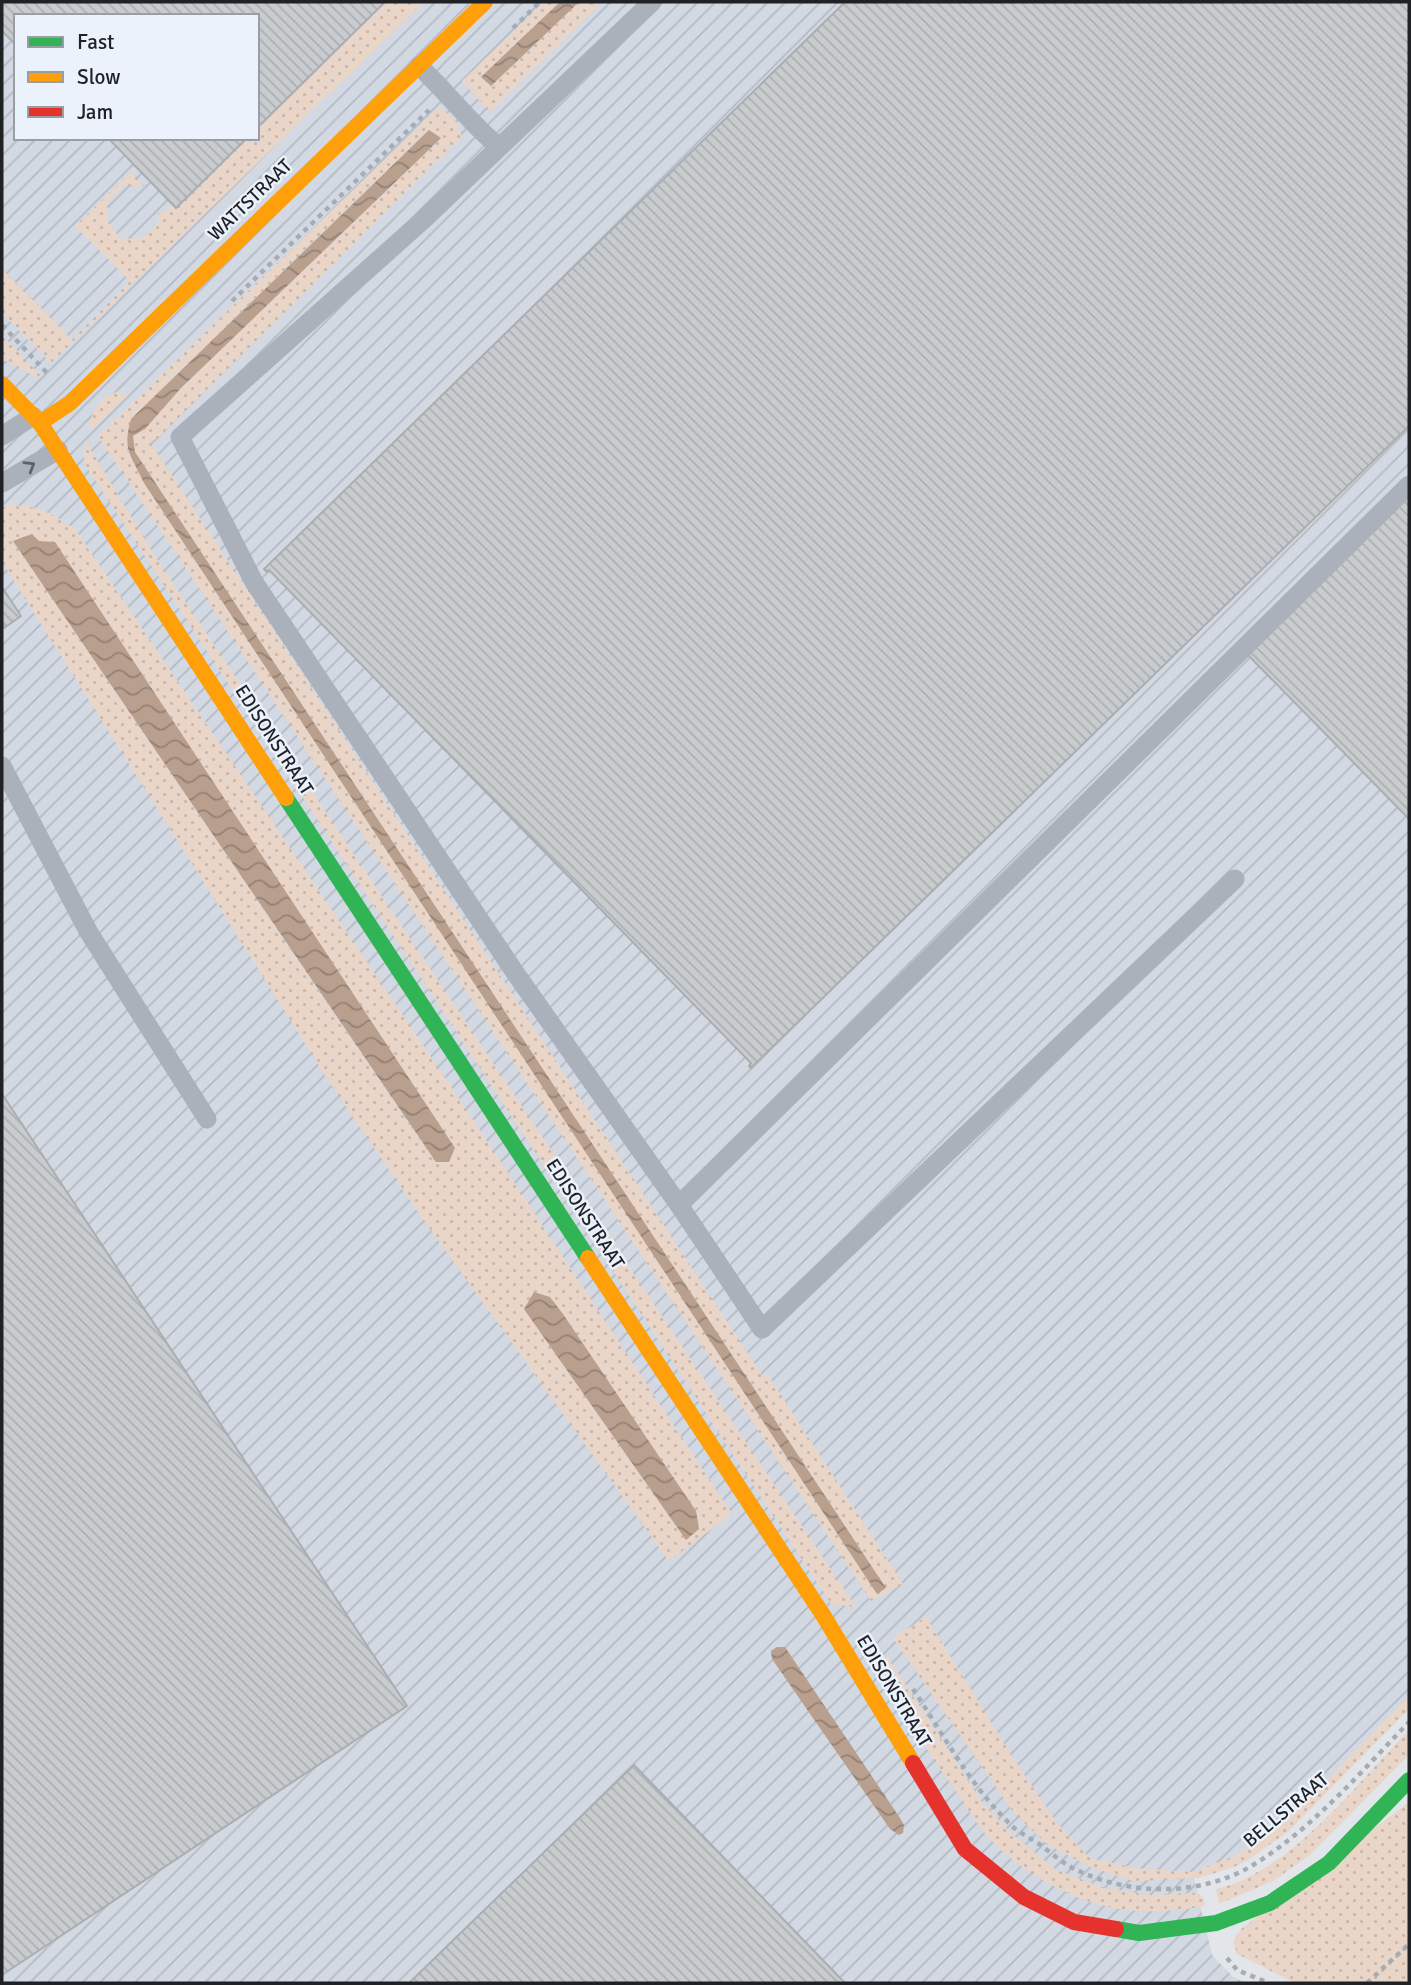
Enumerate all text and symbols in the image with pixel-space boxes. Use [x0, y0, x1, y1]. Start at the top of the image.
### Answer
legend [14, 14, 259, 140]
text: Fast [77, 29, 114, 55]
text: Slow [77, 64, 121, 90]
text: Jam [77, 99, 113, 125]
street label: WATTSTRAAT [203, 154, 298, 246]
one-way arrow [22, 461, 35, 474]
street label: EDISONSTRAAT [229, 680, 319, 800]
street label: EDISONSTRAAT [540, 1154, 630, 1274]
street label: EDISONSTRAAT [851, 1630, 937, 1752]
street label: BELLSTRAAT [1238, 1767, 1334, 1853]

